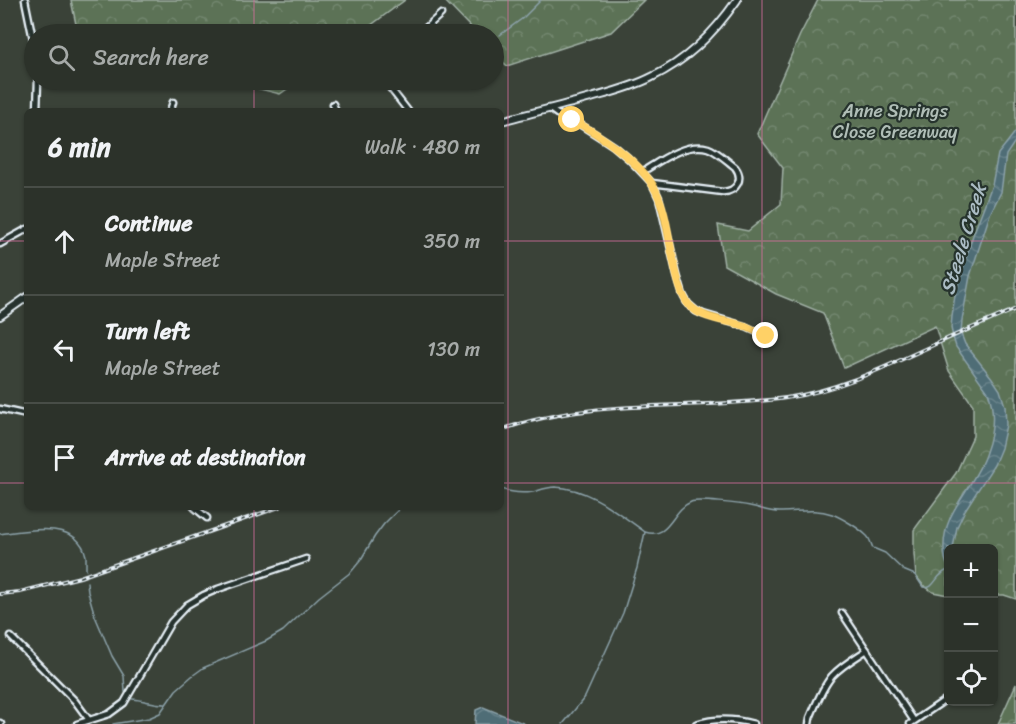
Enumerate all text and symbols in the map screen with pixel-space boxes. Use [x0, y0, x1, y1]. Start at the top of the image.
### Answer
search box [24, 24, 504, 90]
text: Search here [93, 38, 209, 77]
icon: search [45, 41, 78, 74]
park label: Anne Springs Close Greenway [833, 95, 958, 148]
route start [558, 106, 584, 132]
text: 6 min [48, 124, 111, 170]
text: Walk · 480 m [365, 130, 480, 165]
water label: Steele Creek [930, 177, 998, 299]
text: Continue [105, 204, 193, 243]
text: 350 m [424, 224, 480, 259]
icon: ahead [48, 225, 81, 258]
text: Maple Street [105, 243, 221, 278]
text: Turn left [105, 312, 190, 351]
route end [752, 322, 778, 348]
text: 130 m [427, 332, 480, 367]
icon: left [48, 333, 81, 366]
text: Maple Street [105, 351, 221, 386]
text: Arrive at destination [105, 438, 306, 477]
icon: arrive [48, 441, 81, 474]
map controls [944, 544, 998, 706]
button: + [944, 544, 998, 598]
button: − [944, 598, 998, 652]
button: locate [944, 652, 998, 706]

